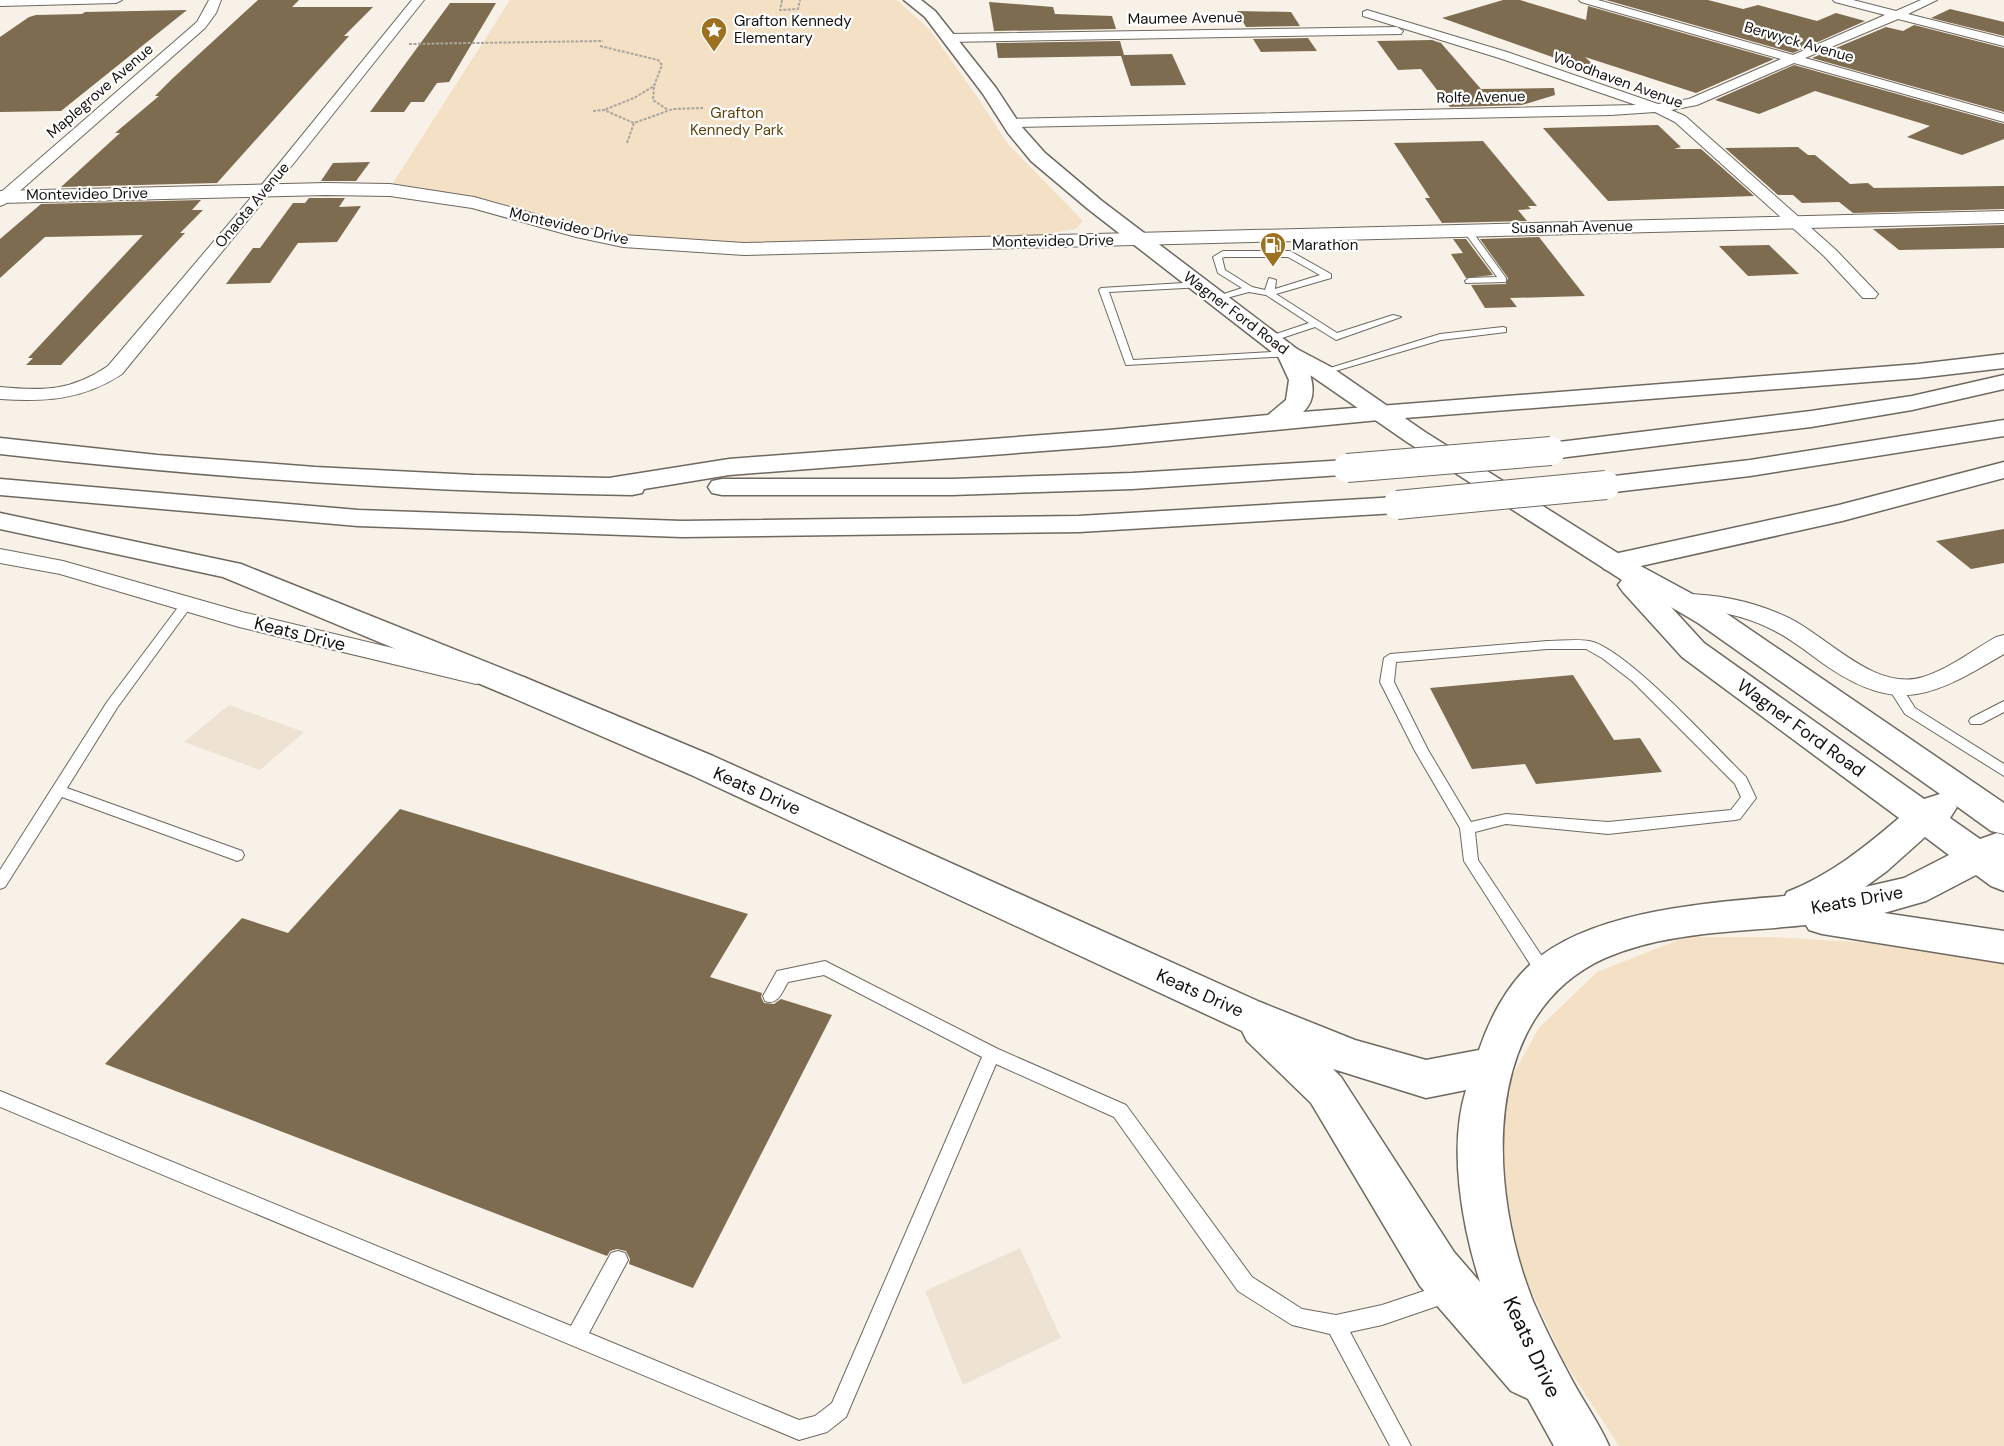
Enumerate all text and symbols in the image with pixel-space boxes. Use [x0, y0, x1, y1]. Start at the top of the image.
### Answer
street label: Maumee Avenue [1127, 7, 1243, 29]
place label: Grafton Kennedy Elementary [734, 11, 852, 48]
place icon: Grafton Kennedy Elementary [699, 15, 729, 53]
street label: Berwyck Avenue [1742, 17, 1856, 67]
street label: Maplegrove Avenue [42, 39, 158, 143]
street label: Woodhaven Avenue [1550, 47, 1686, 113]
street label: Rolfe Avenue [1436, 86, 1526, 108]
park label: Grafton Kennedy Park [690, 103, 784, 140]
street label: Onaota Avenue [210, 158, 294, 252]
street label: Montevideo Drive [26, 183, 148, 205]
street label: Montevideo Drive [507, 203, 631, 249]
street label: Susannah Avenue [1511, 216, 1633, 238]
street label: Montevideo Drive [992, 230, 1114, 252]
fuel station icon: Marathon [1258, 230, 1288, 268]
place label: Marathon [1292, 235, 1358, 255]
street label: Wagner Ford Road [1179, 267, 1293, 359]
street label: Keats Drive [252, 611, 348, 657]
street label: Wagner Ford Road [1732, 673, 1870, 783]
street label: Keats Drive [710, 761, 804, 821]
street label: Keats Drive [1809, 880, 1905, 920]
street label: Keats Drive [1153, 963, 1247, 1023]
street label: Keats Drive [1496, 1292, 1568, 1402]

